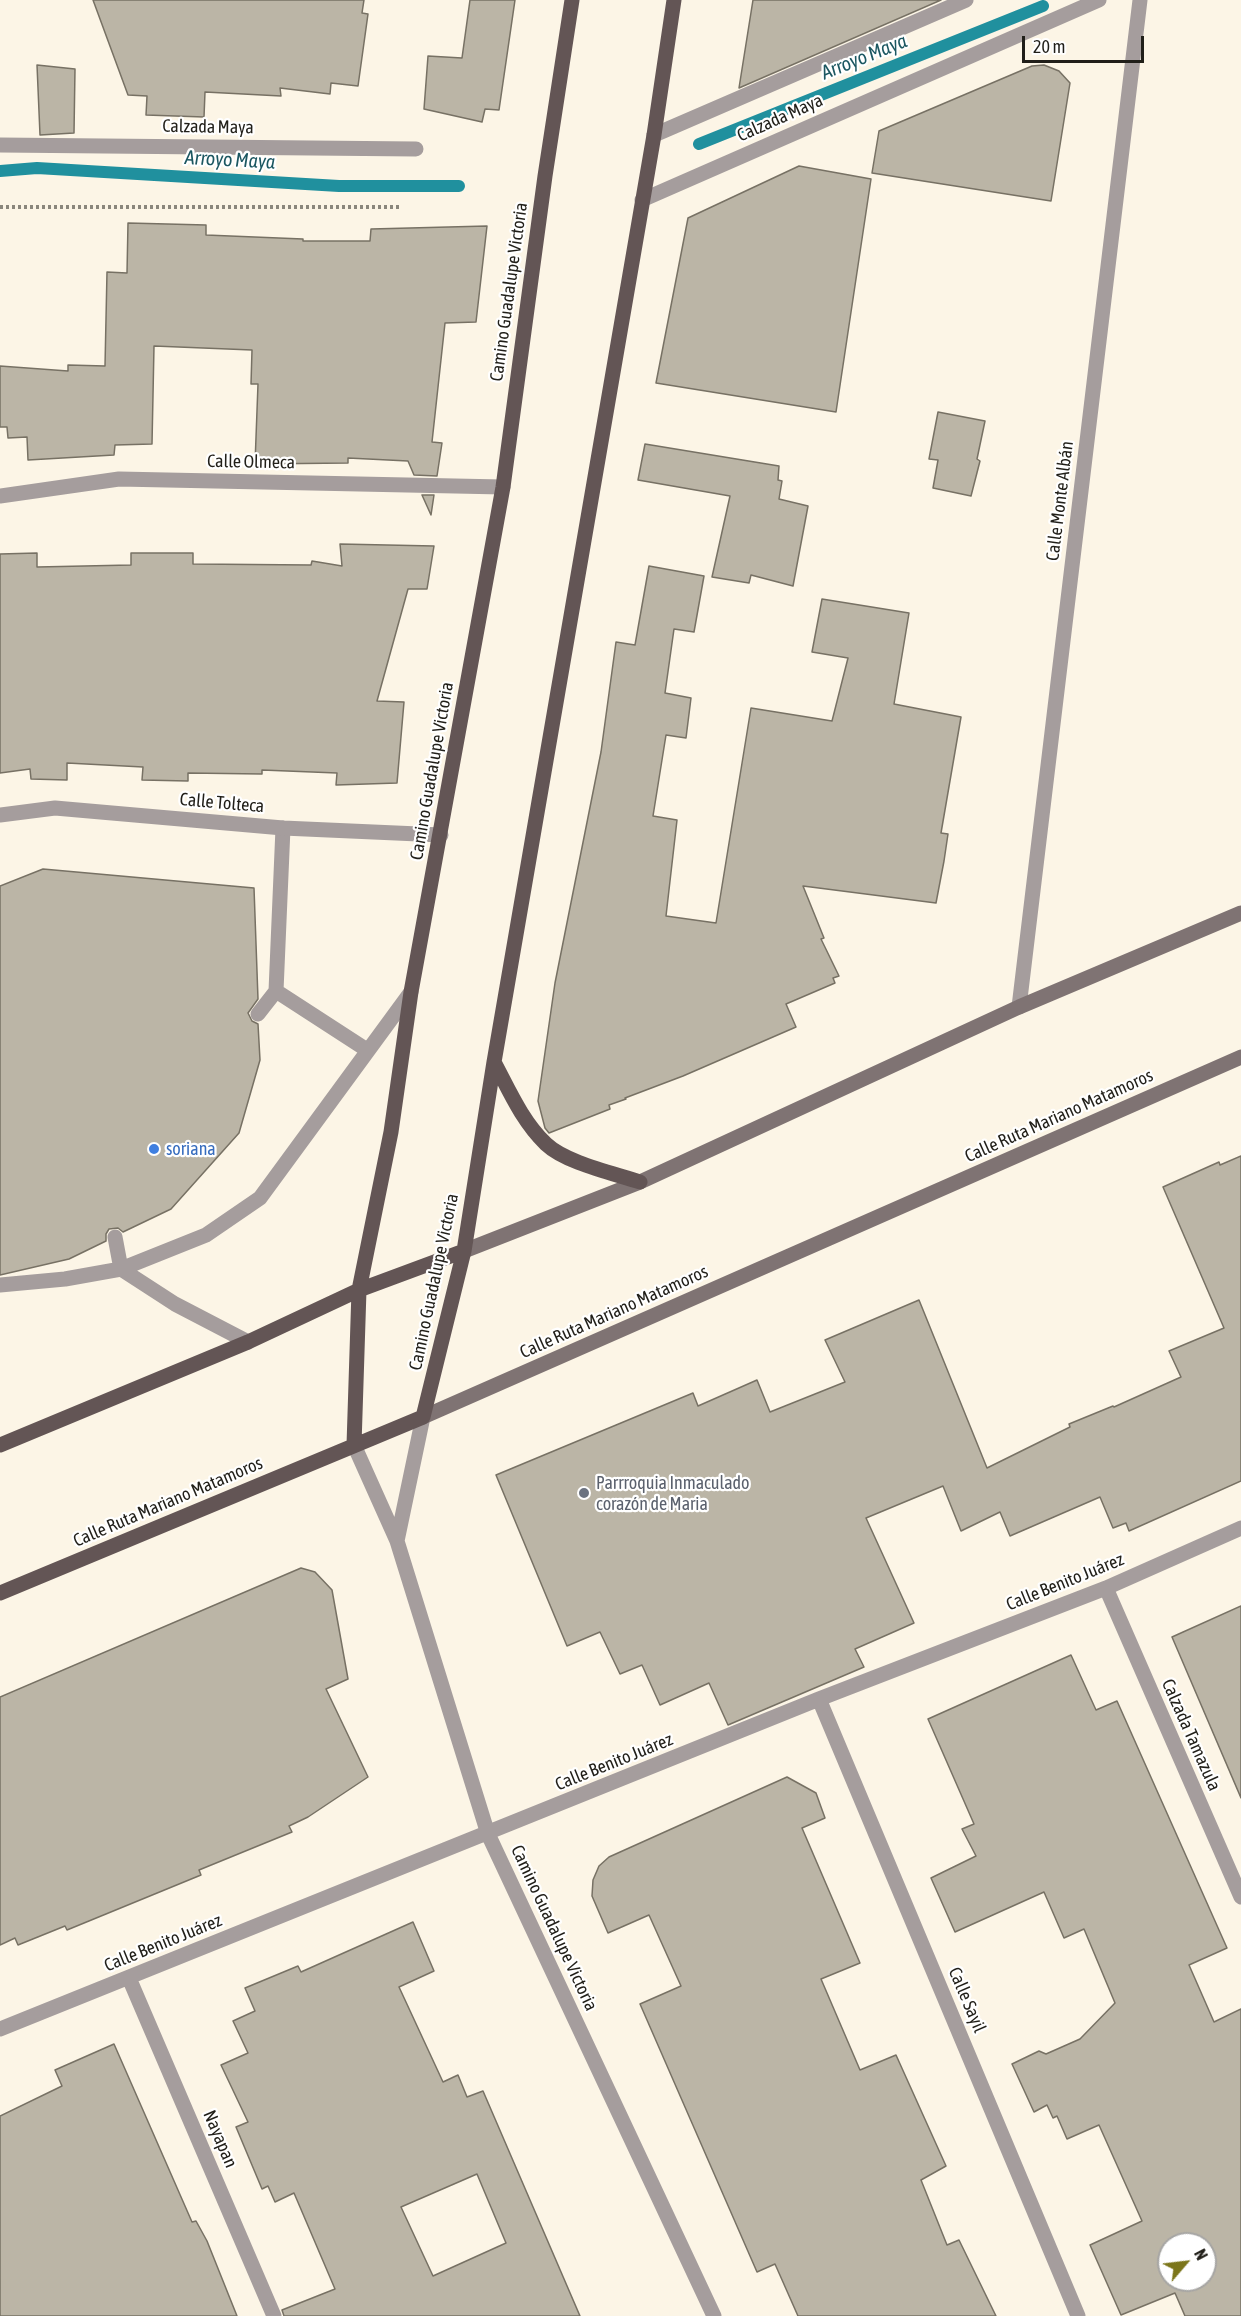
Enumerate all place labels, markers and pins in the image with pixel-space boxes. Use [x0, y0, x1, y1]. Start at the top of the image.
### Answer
place label: soriana [166, 1138, 216, 1160]
marker: soriana [147, 1142, 161, 1156]
place label: Parrroquia Inmaculado corazón de Maria [596, 1472, 750, 1514]
marker: Parrroquia Inmaculado corazón de Maria [577, 1486, 591, 1500]

